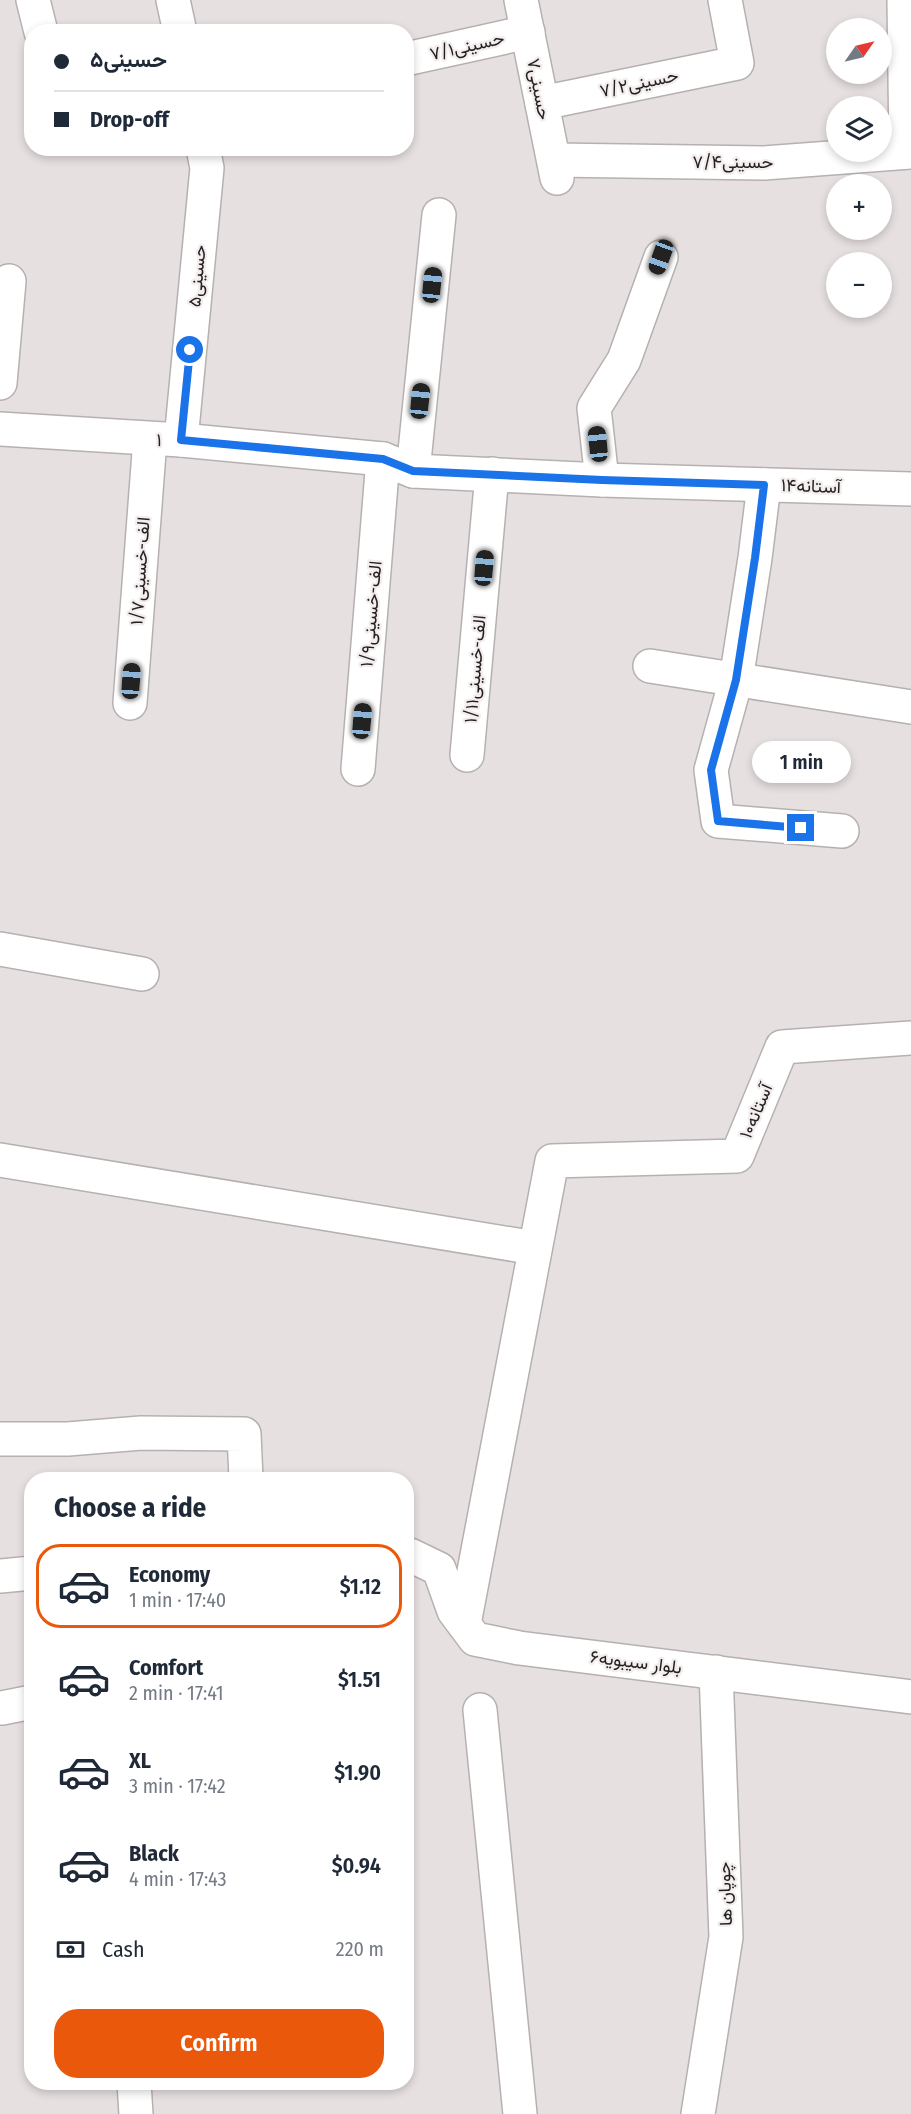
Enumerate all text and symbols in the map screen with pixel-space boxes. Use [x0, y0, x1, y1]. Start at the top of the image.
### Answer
north arrow [826, 18, 892, 84]
map controls [826, 18, 892, 318]
street label: حسینی۷/۱ [428, 27, 506, 65]
text: حسینی۵ [90, 46, 167, 73]
street label: حسینی۷ [522, 56, 556, 122]
street label: حسینی۷/۲ [598, 64, 680, 102]
button: layers [826, 96, 892, 162]
text: Drop-off [90, 106, 169, 133]
street label: حسینی۷/۴ [693, 151, 773, 173]
button: + [826, 174, 892, 240]
car [646, 237, 676, 277]
street label: حسینی۵ [183, 244, 211, 308]
button: − [826, 252, 892, 318]
car [421, 266, 443, 304]
route start [176, 336, 203, 363]
car [409, 382, 431, 420]
car [587, 425, 609, 463]
street label: ۱ [156, 429, 162, 451]
street label: آستانه۱۴ [781, 474, 843, 498]
street label: الف-خسینی۱/۷ [125, 516, 155, 626]
car [473, 549, 495, 587]
street label: الف-خسینی۱/۹ [355, 560, 387, 668]
street label: الف-خسینی۱/۱۱ [459, 614, 491, 724]
car [121, 662, 141, 700]
car [351, 702, 373, 740]
callout: 1 min [752, 741, 850, 783]
text: 1 min [780, 750, 823, 774]
route end [787, 814, 814, 841]
street label: آستانه۱۰ [735, 1079, 778, 1142]
text: Choose a ride [54, 1492, 206, 1524]
icon: car [57, 1559, 111, 1613]
text: Economy [129, 1561, 210, 1588]
text: $1.12 [340, 1573, 381, 1600]
text: 1 min · 17:40 [129, 1588, 226, 1612]
street label: ۶بلوار سیبویه [589, 1645, 683, 1679]
icon: car [57, 1652, 111, 1706]
text: Comfort [129, 1654, 203, 1681]
text: $1.51 [338, 1666, 381, 1693]
text: 2 min · 17:41 [129, 1681, 224, 1705]
icon: car [57, 1745, 111, 1799]
text: XL [129, 1747, 151, 1774]
text: $1.90 [334, 1759, 381, 1786]
text: 3 min · 17:42 [129, 1774, 226, 1798]
icon: car [57, 1838, 111, 1892]
text: Black [129, 1840, 179, 1867]
text: $0.94 [332, 1852, 381, 1879]
street label: چوپان ها [713, 1862, 738, 1926]
text: 4 min · 17:43 [129, 1867, 226, 1891]
icon: cash [54, 1933, 87, 1966]
text: Cash [102, 1936, 145, 1963]
text: 220 m [336, 1937, 384, 1961]
button: Confirm [54, 2009, 384, 2078]

